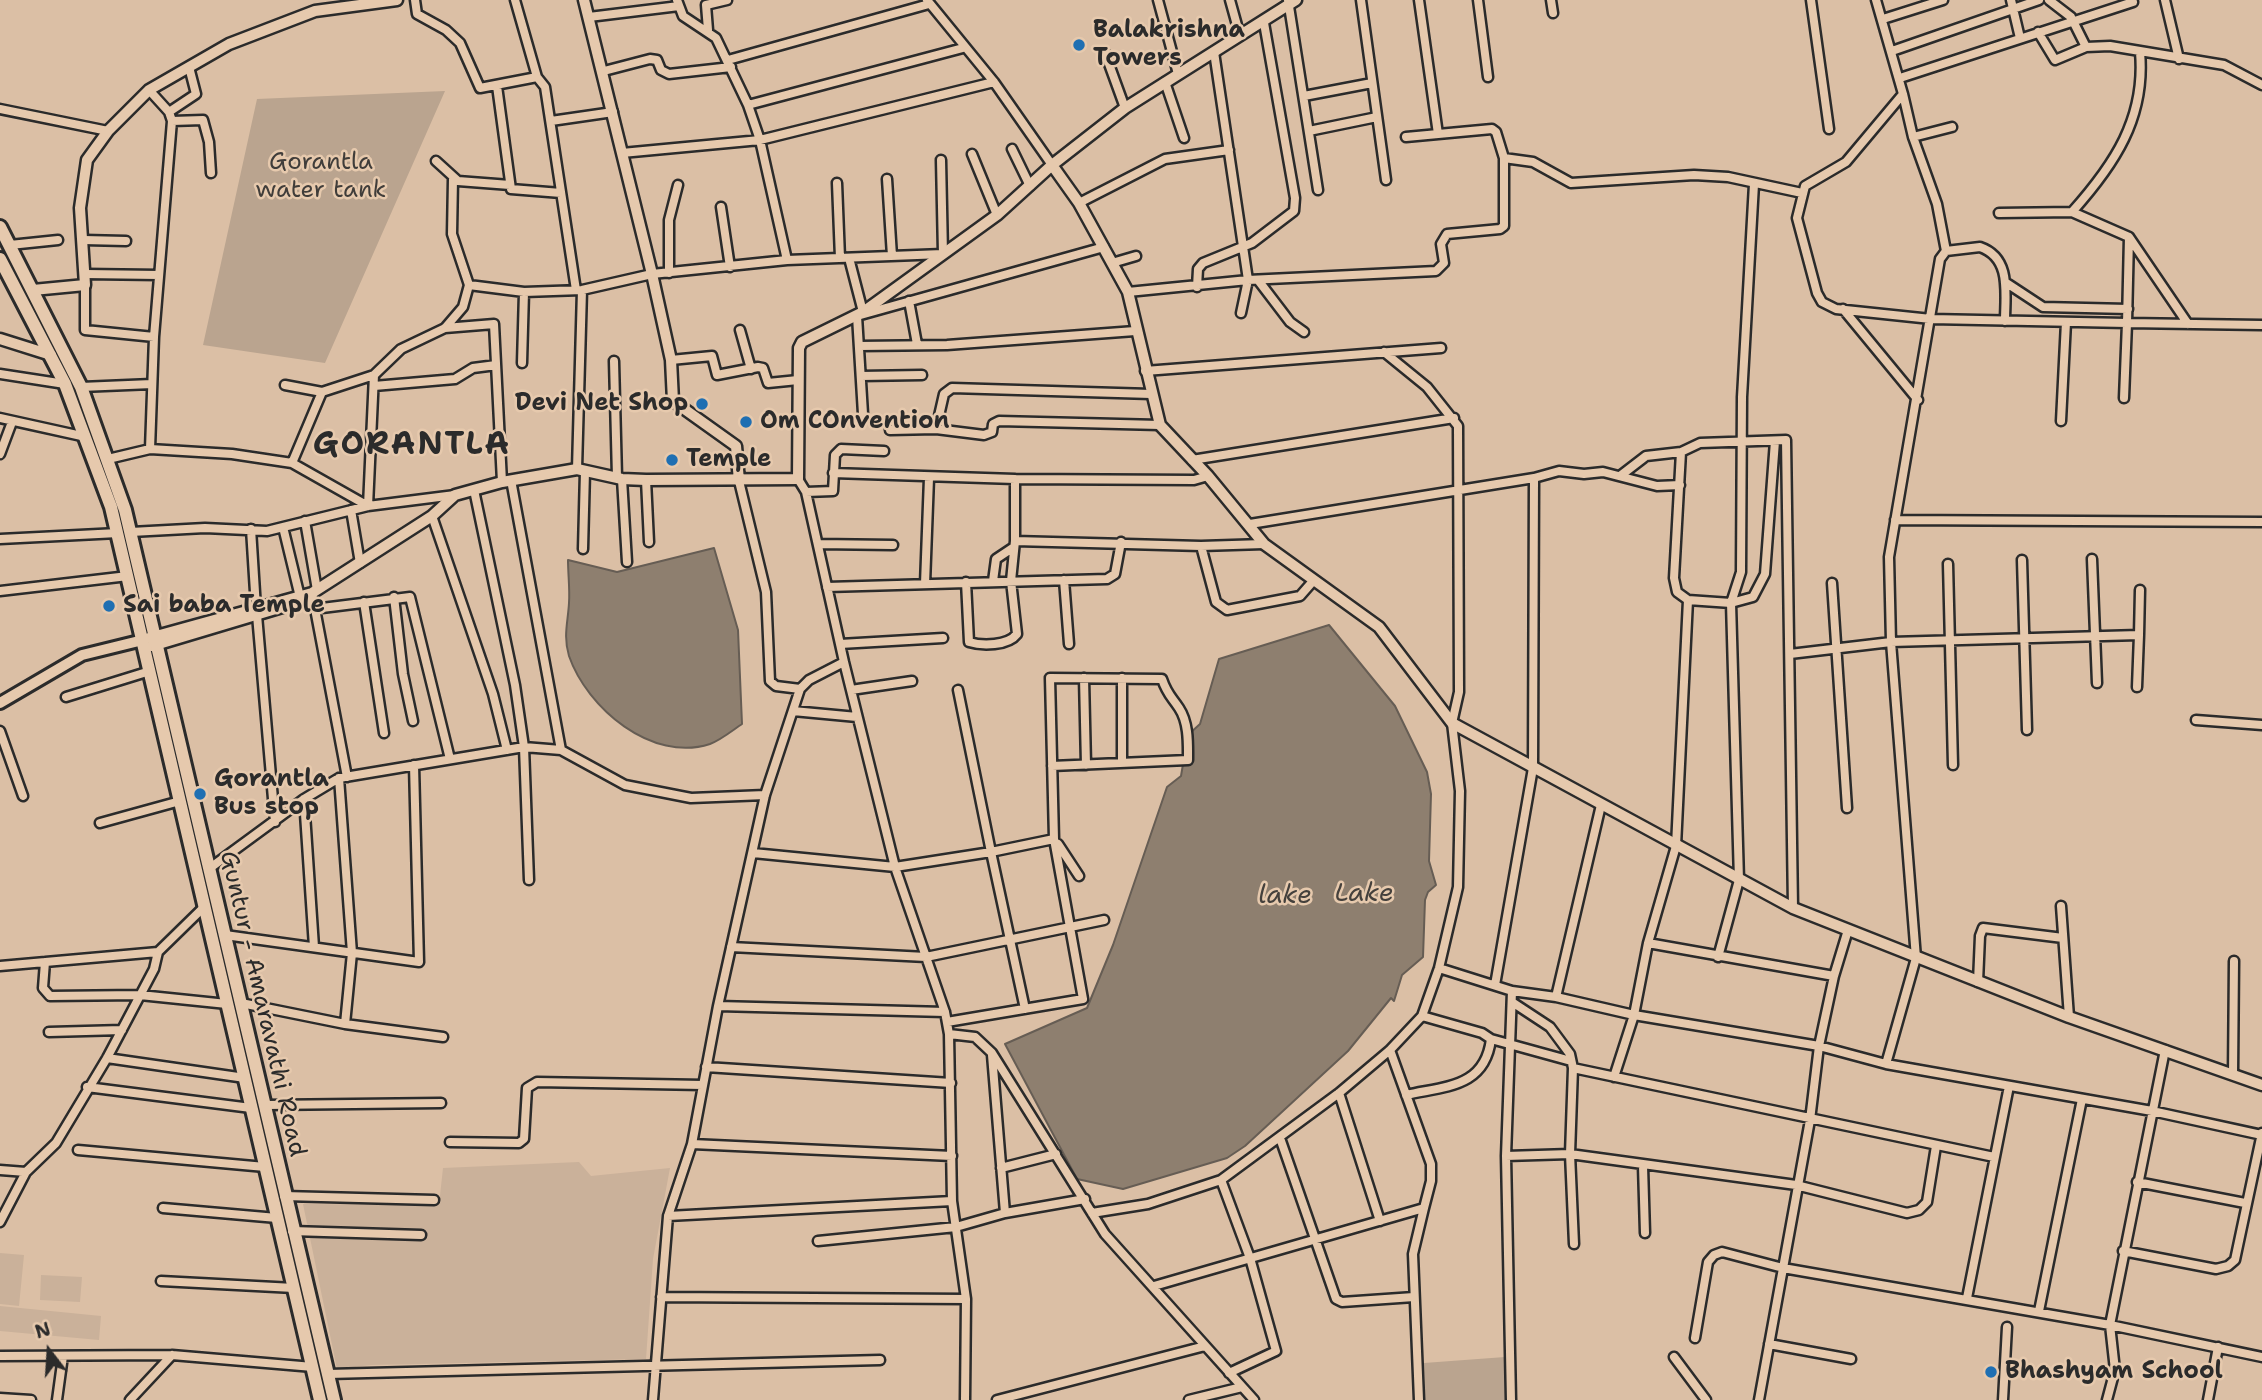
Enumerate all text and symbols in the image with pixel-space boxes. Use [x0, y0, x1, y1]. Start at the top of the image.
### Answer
place label: Balakrishna Towers [1093, 17, 1245, 73]
marker: Balakrishna Towers [1071, 37, 1087, 53]
park label: Gorantla water tank [256, 149, 386, 205]
place label: Devi Net Shop [515, 390, 688, 418]
marker: Devi Net Shop [694, 396, 710, 412]
place label: Om COnvention [760, 408, 949, 436]
marker: Om COnvention [738, 414, 754, 430]
district label: GORANTLA [314, 427, 510, 465]
place label: Temple [686, 446, 771, 474]
marker: Temple [664, 452, 680, 468]
place label: Sai baba Temple [123, 592, 325, 620]
marker: Sai baba Temple [101, 598, 117, 614]
place label: Gorantla Bus stop [214, 766, 329, 822]
marker: Gorantla Bus stop [192, 786, 208, 802]
street label: Guntur - Amaravathi Road [213, 848, 311, 1160]
water label: Lake [1334, 878, 1394, 910]
water label: lake [1258, 880, 1312, 912]
north arrow [14, 1316, 84, 1386]
text: N [32, 1316, 54, 1345]
place label: Bhashyam School [2005, 1358, 2223, 1386]
marker: Bhashyam School [1983, 1364, 1999, 1380]

